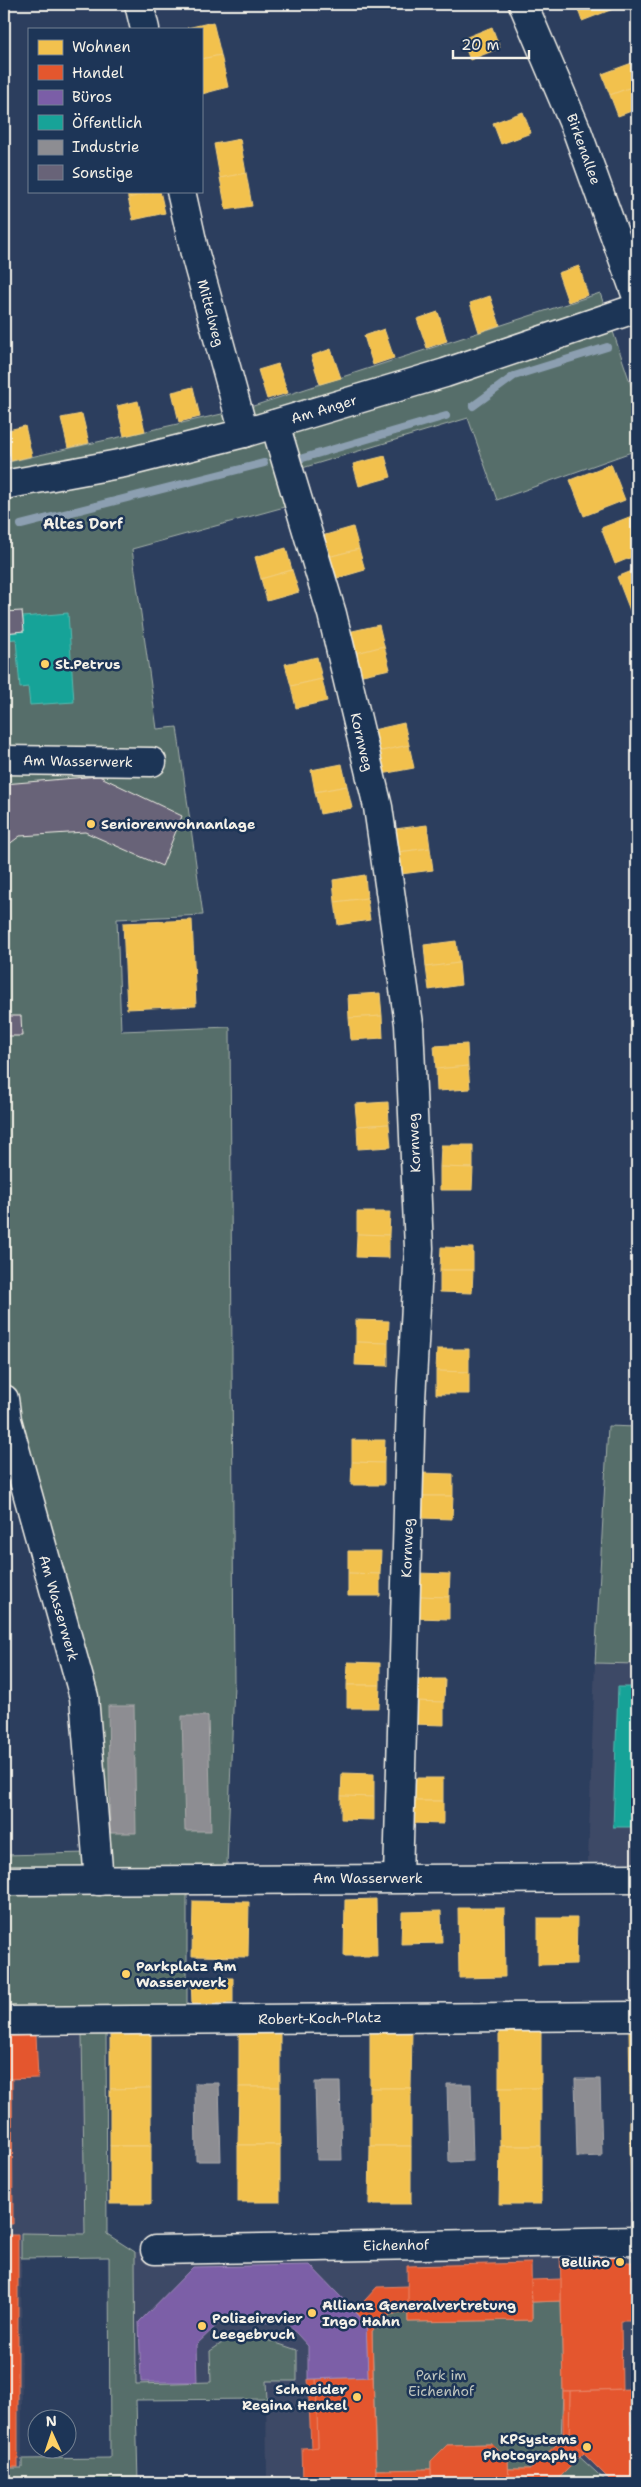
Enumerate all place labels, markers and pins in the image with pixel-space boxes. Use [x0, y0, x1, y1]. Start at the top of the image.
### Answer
place label: St.Petrus [55, 655, 120, 673]
marker: St.Petrus [39, 658, 51, 670]
place label: Seniorenwohnanlage [101, 815, 255, 833]
marker: Seniorenwohnanlage [85, 818, 97, 830]
place label: Parkplatz Am Wasserwerk [136, 1957, 237, 1991]
marker: Parkplatz Am Wasserwerk [120, 1968, 132, 1980]
place label: Bellino [561, 2253, 610, 2271]
marker: Bellino [614, 2256, 626, 2268]
place label: Allianz Generalvertretung Ingo Hahn [322, 2296, 516, 2330]
marker: Allianz Generalvertretung Ingo Hahn [306, 2307, 318, 2319]
place label: Polizeirevier Leegebruch [212, 2309, 303, 2343]
marker: Polizeirevier Leegebruch [196, 2320, 208, 2332]
place label: Schneider Regina Henkel [242, 2380, 347, 2414]
marker: Schneider Regina Henkel [351, 2391, 363, 2403]
place label: KPSystems Photography [483, 2430, 577, 2464]
marker: KPSystems Photography [581, 2441, 593, 2453]

